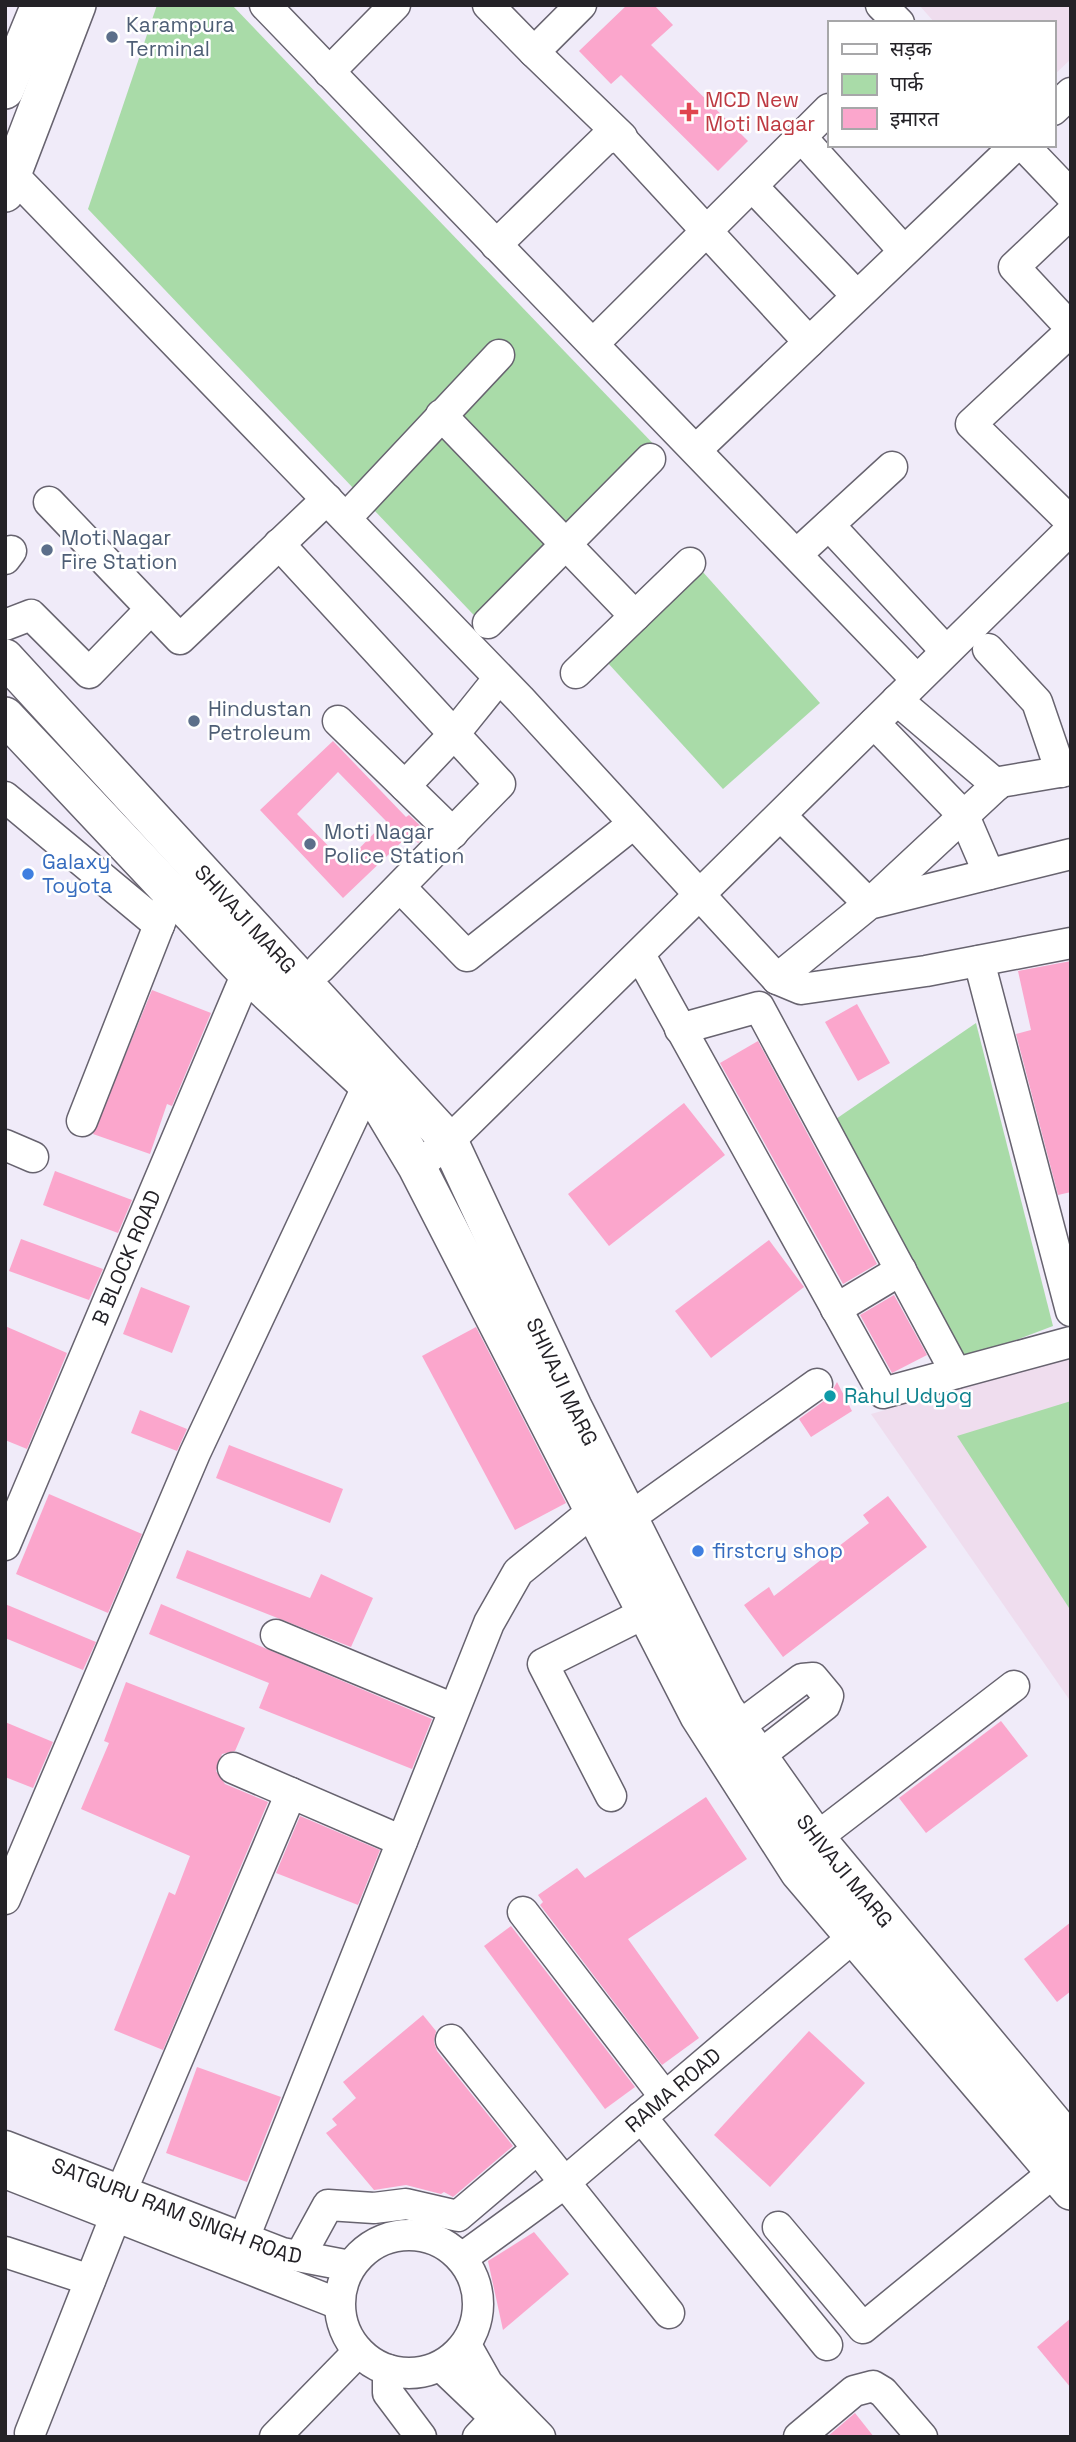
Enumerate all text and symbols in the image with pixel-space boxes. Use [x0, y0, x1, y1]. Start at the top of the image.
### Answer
place label: Karampura Terminal [126, 11, 235, 62]
legend [828, 21, 1055, 147]
marker: Karampura Terminal [104, 29, 120, 45]
text: सड़क [890, 35, 932, 62]
text: पार्क [890, 70, 924, 97]
place label: MCD New Moti Nagar [705, 86, 815, 137]
marker: MCD New Moti Nagar [679, 102, 699, 122]
text: इमारत [890, 105, 940, 132]
place label: Moti Nagar Fire Station [61, 524, 177, 575]
marker: Moti Nagar Fire Station [39, 542, 55, 558]
place label: Hindustan Petroleum [208, 695, 312, 746]
marker: Hindustan Petroleum [186, 713, 202, 729]
place label: Moti Nagar Police Station [324, 818, 464, 869]
marker: Moti Nagar Police Station [302, 836, 318, 852]
place label: Galaxy Toyota [42, 848, 112, 899]
street label: SHIVAJI MARG [189, 859, 302, 979]
marker: Galaxy Toyota [20, 866, 36, 882]
street label: B BLOCK ROAD [86, 1186, 167, 1329]
street label: SHIVAJI MARG [520, 1313, 604, 1450]
place label: Rahul Udyog [844, 1382, 972, 1409]
marker: Rahul Udyog [822, 1388, 838, 1404]
place label: firstcry shop [712, 1537, 843, 1564]
marker: firstcry shop [690, 1543, 706, 1559]
street label: SHIVAJI MARG [791, 1809, 899, 1933]
street label: RAMA ROAD [619, 2041, 726, 2138]
street label: SATGURU RAM SINGH ROAD [48, 2151, 304, 2270]

